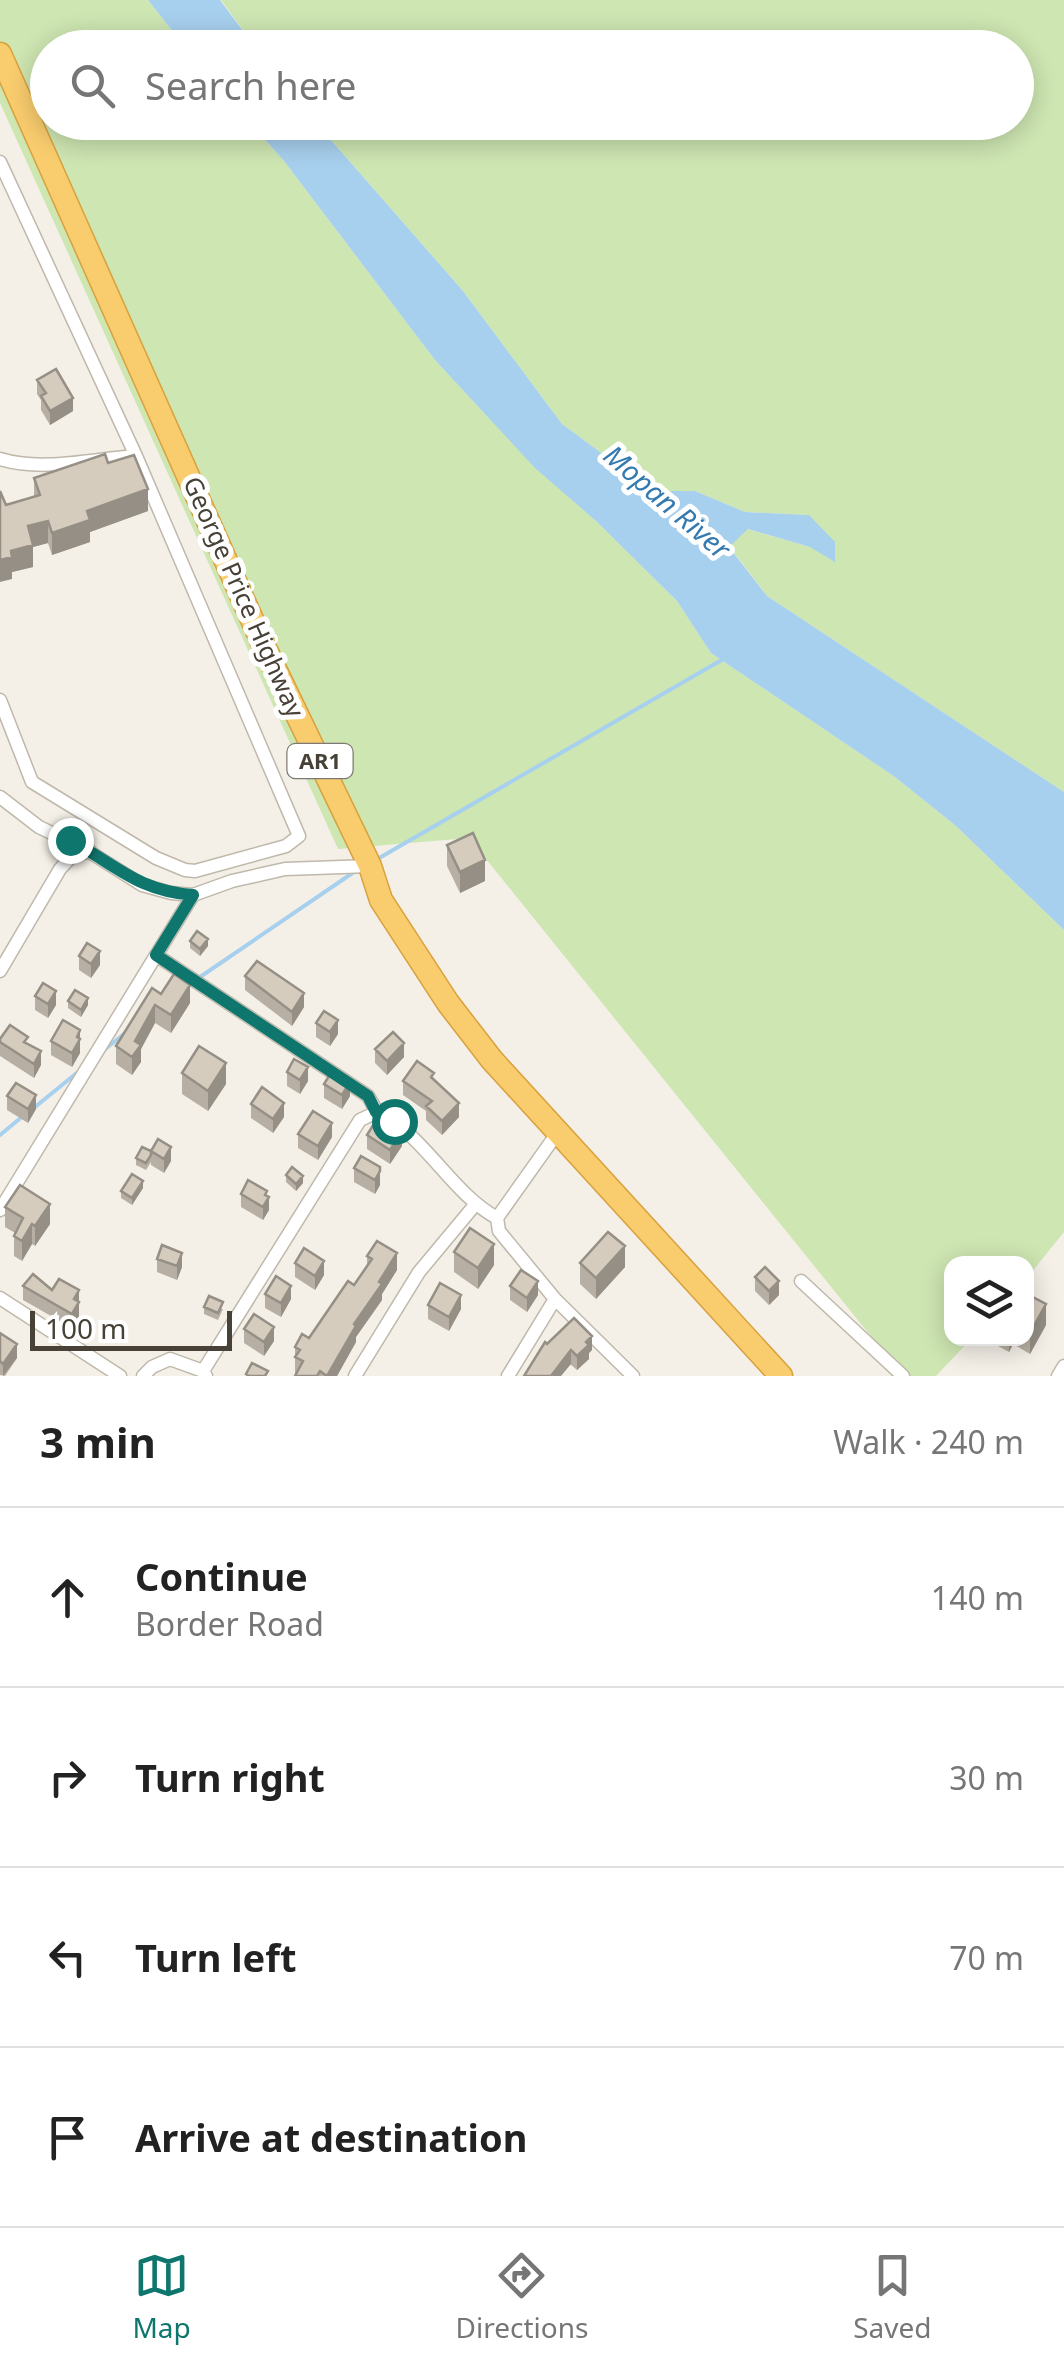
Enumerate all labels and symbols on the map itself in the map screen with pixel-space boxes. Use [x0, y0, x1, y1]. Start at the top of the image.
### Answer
water label: Mopan River [596, 436, 741, 568]
street label: George Price Highway [176, 471, 313, 723]
road number: AR1 [288, 744, 352, 778]
route end [48, 818, 94, 864]
route start [372, 1099, 418, 1145]
scale bar [30, 1306, 232, 1350]

